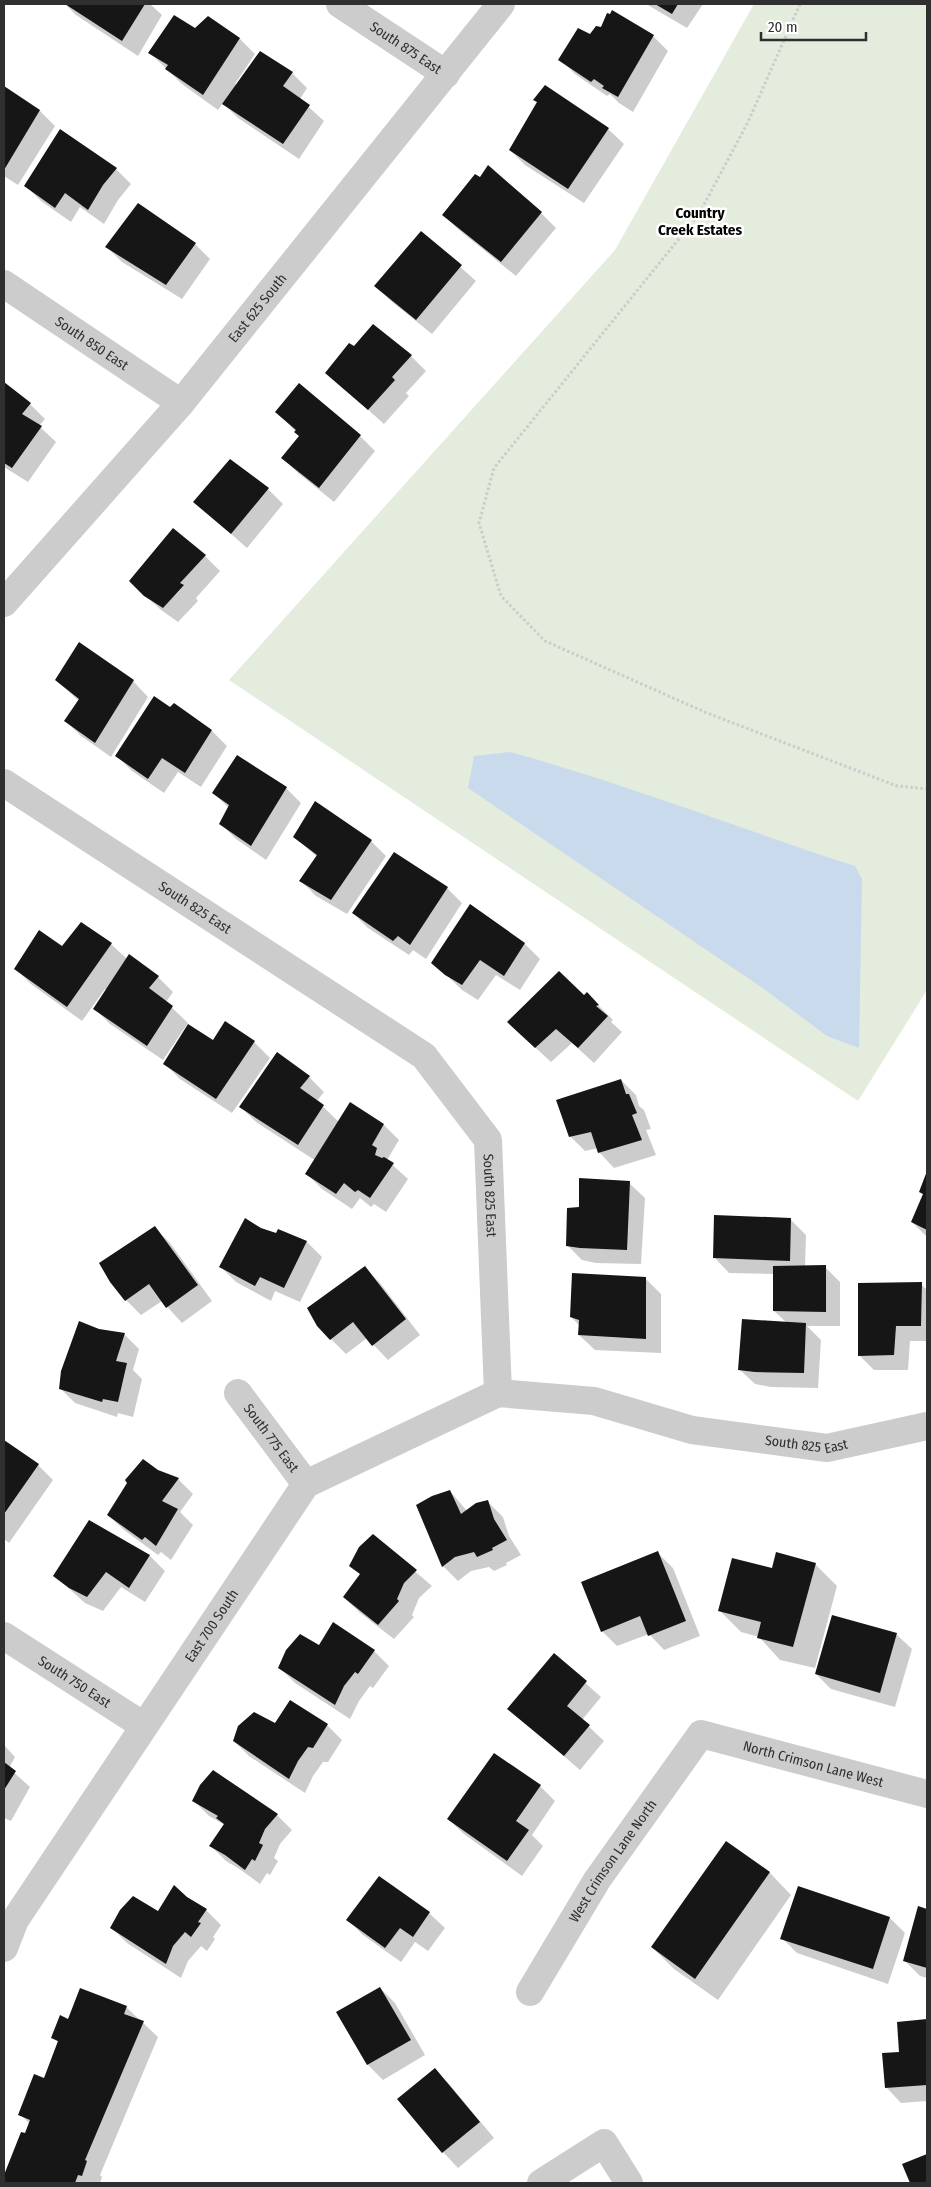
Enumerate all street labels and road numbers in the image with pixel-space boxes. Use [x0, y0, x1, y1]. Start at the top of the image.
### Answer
street label: South 875 East [366, 18, 445, 78]
street label: East 625 South [225, 270, 290, 346]
street label: South 850 East [52, 313, 132, 374]
street label: South 825 East [155, 878, 235, 938]
street label: South 825 East [480, 1153, 500, 1238]
street label: South 775 East [240, 1400, 303, 1476]
street label: South 825 East [764, 1432, 850, 1457]
street label: East 700 South [181, 1586, 242, 1666]
street label: South 750 East [35, 1652, 114, 1712]
street label: North Crimson Lane West [741, 1738, 886, 1791]
street label: West Crimson Lane North [566, 1797, 660, 1926]

